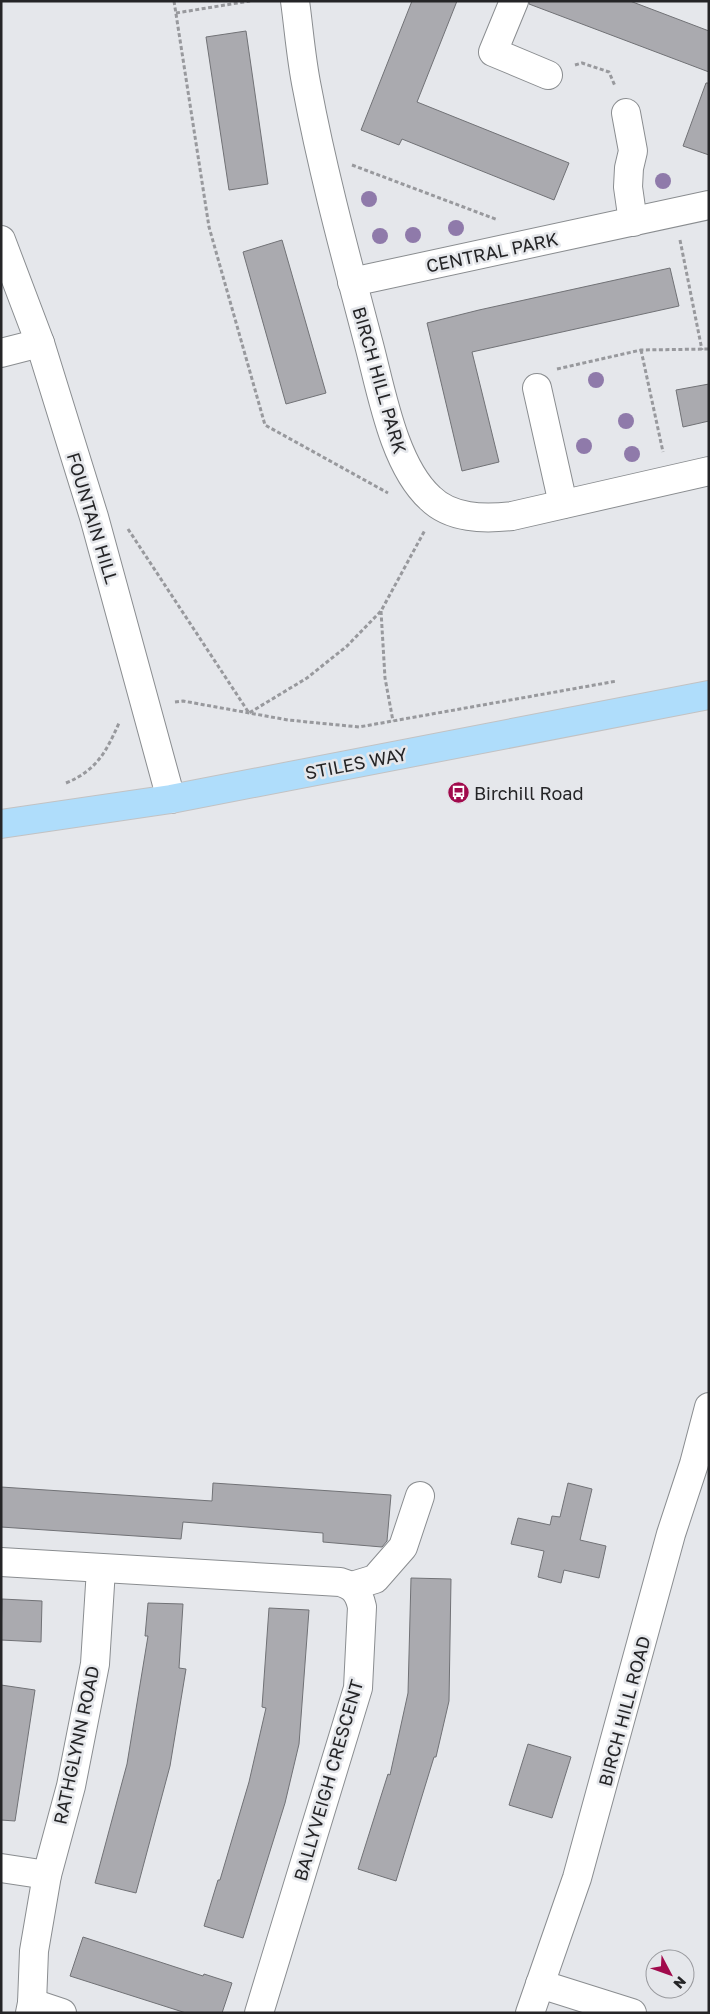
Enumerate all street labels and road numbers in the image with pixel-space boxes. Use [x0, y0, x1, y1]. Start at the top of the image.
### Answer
street label: CENTRAL PARK [424, 227, 560, 277]
street label: BIRCH HILL PARK [349, 304, 411, 456]
street label: FOUNTAIN HILL [63, 450, 123, 586]
street label: STILES WAY [303, 742, 409, 784]
street label: BIRCH HILL ROAD [593, 1633, 655, 1789]
street label: RATHGLYNN ROAD [48, 1664, 104, 1826]
street label: BALLYVEIGH CRESCENT [289, 1677, 367, 1883]

